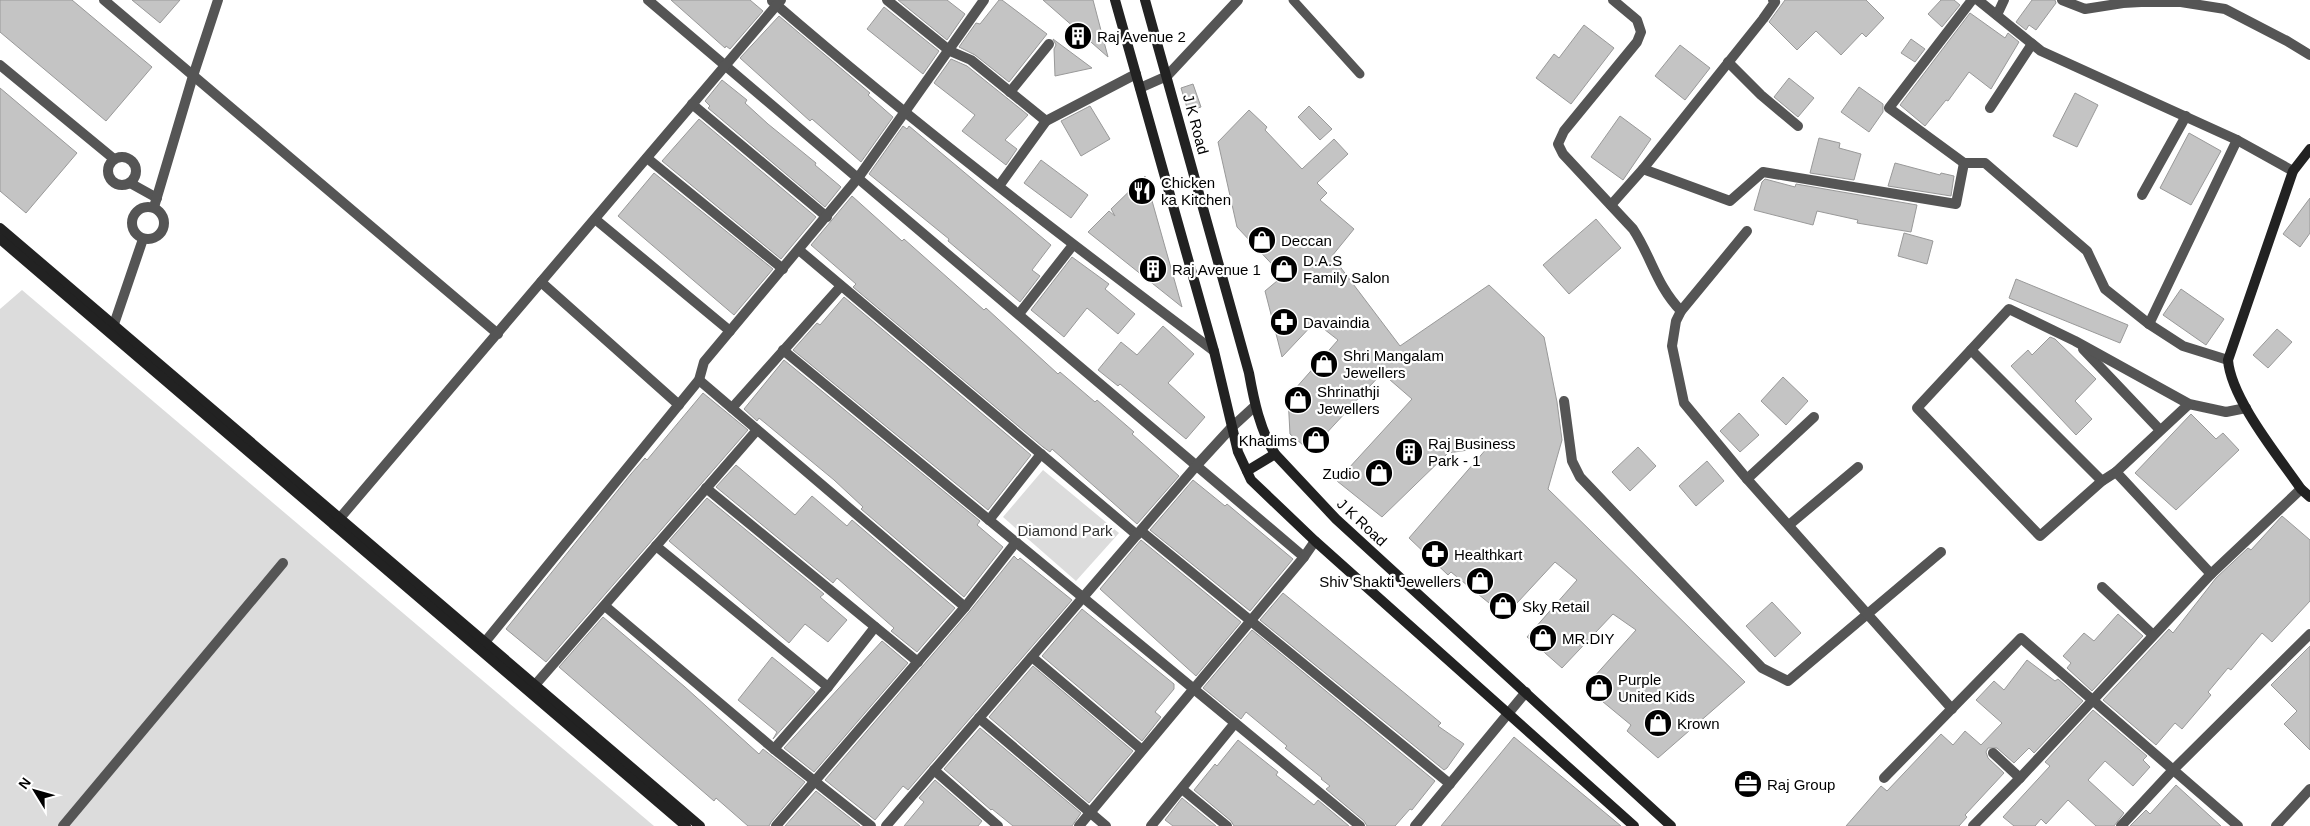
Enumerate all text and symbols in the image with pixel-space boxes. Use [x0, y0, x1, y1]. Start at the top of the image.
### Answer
building icon: Raj Avenue 2 [1063, 21, 1093, 51]
place label: Raj Avenue 2 [1097, 28, 1186, 45]
street label: J K Road [1180, 92, 1212, 156]
place label: Chicken ka Kitchen [1161, 174, 1231, 208]
restaurant icon: Chicken ka Kitchen [1127, 176, 1157, 206]
shop icon: Deccan [1247, 225, 1277, 255]
place label: Deccan [1281, 232, 1332, 249]
place label: D.A.S Family Salon [1303, 252, 1390, 286]
building icon: Raj Avenue 1 [1138, 254, 1168, 284]
shop icon: D.A.S Family Salon [1269, 254, 1299, 284]
place label: Raj Avenue 1 [1172, 261, 1261, 278]
pharmacy icon: Davaindia [1269, 307, 1299, 337]
place label: Davaindia [1303, 314, 1370, 331]
place label: Shri Mangalam Jewellers [1343, 347, 1444, 381]
shop icon: Shri Mangalam Jewellers [1309, 349, 1339, 379]
place label: Shrinathji Jewellers [1317, 383, 1380, 417]
shop icon: Shrinathji Jewellers [1283, 385, 1313, 415]
shop icon: Khadims [1301, 425, 1331, 455]
place label: Khadims [1239, 432, 1297, 449]
place label: Raj Business Park - 1 [1428, 435, 1516, 469]
building icon: Raj Business Park - 1 [1394, 437, 1424, 467]
shop icon: Zudio [1364, 458, 1394, 488]
place label: Zudio [1322, 465, 1360, 482]
street label: J K Road [1334, 495, 1390, 549]
park label: Diamond Park [1017, 522, 1113, 539]
pharmacy icon: Healthkart [1420, 539, 1450, 569]
place label: Healthkart [1454, 546, 1523, 563]
shop icon: Shiv Shakti Jewellers [1465, 566, 1495, 596]
place label: Shiv Shakti Jewellers [1319, 573, 1461, 590]
shop icon: Sky Retail [1488, 591, 1518, 621]
place label: Sky Retail [1522, 598, 1590, 615]
shop icon: MR.DIY [1528, 623, 1558, 653]
place label: MR.DIY [1562, 630, 1615, 647]
place label: Purple United Kids [1618, 671, 1695, 705]
shop icon: Purple United Kids [1584, 673, 1614, 703]
shop icon: Krown [1643, 708, 1673, 738]
place label: Krown [1677, 715, 1720, 732]
north arrow [10, 766, 60, 816]
office icon: Raj Group [1733, 769, 1763, 799]
text: N [15, 774, 34, 792]
place label: Raj Group [1767, 776, 1835, 793]

